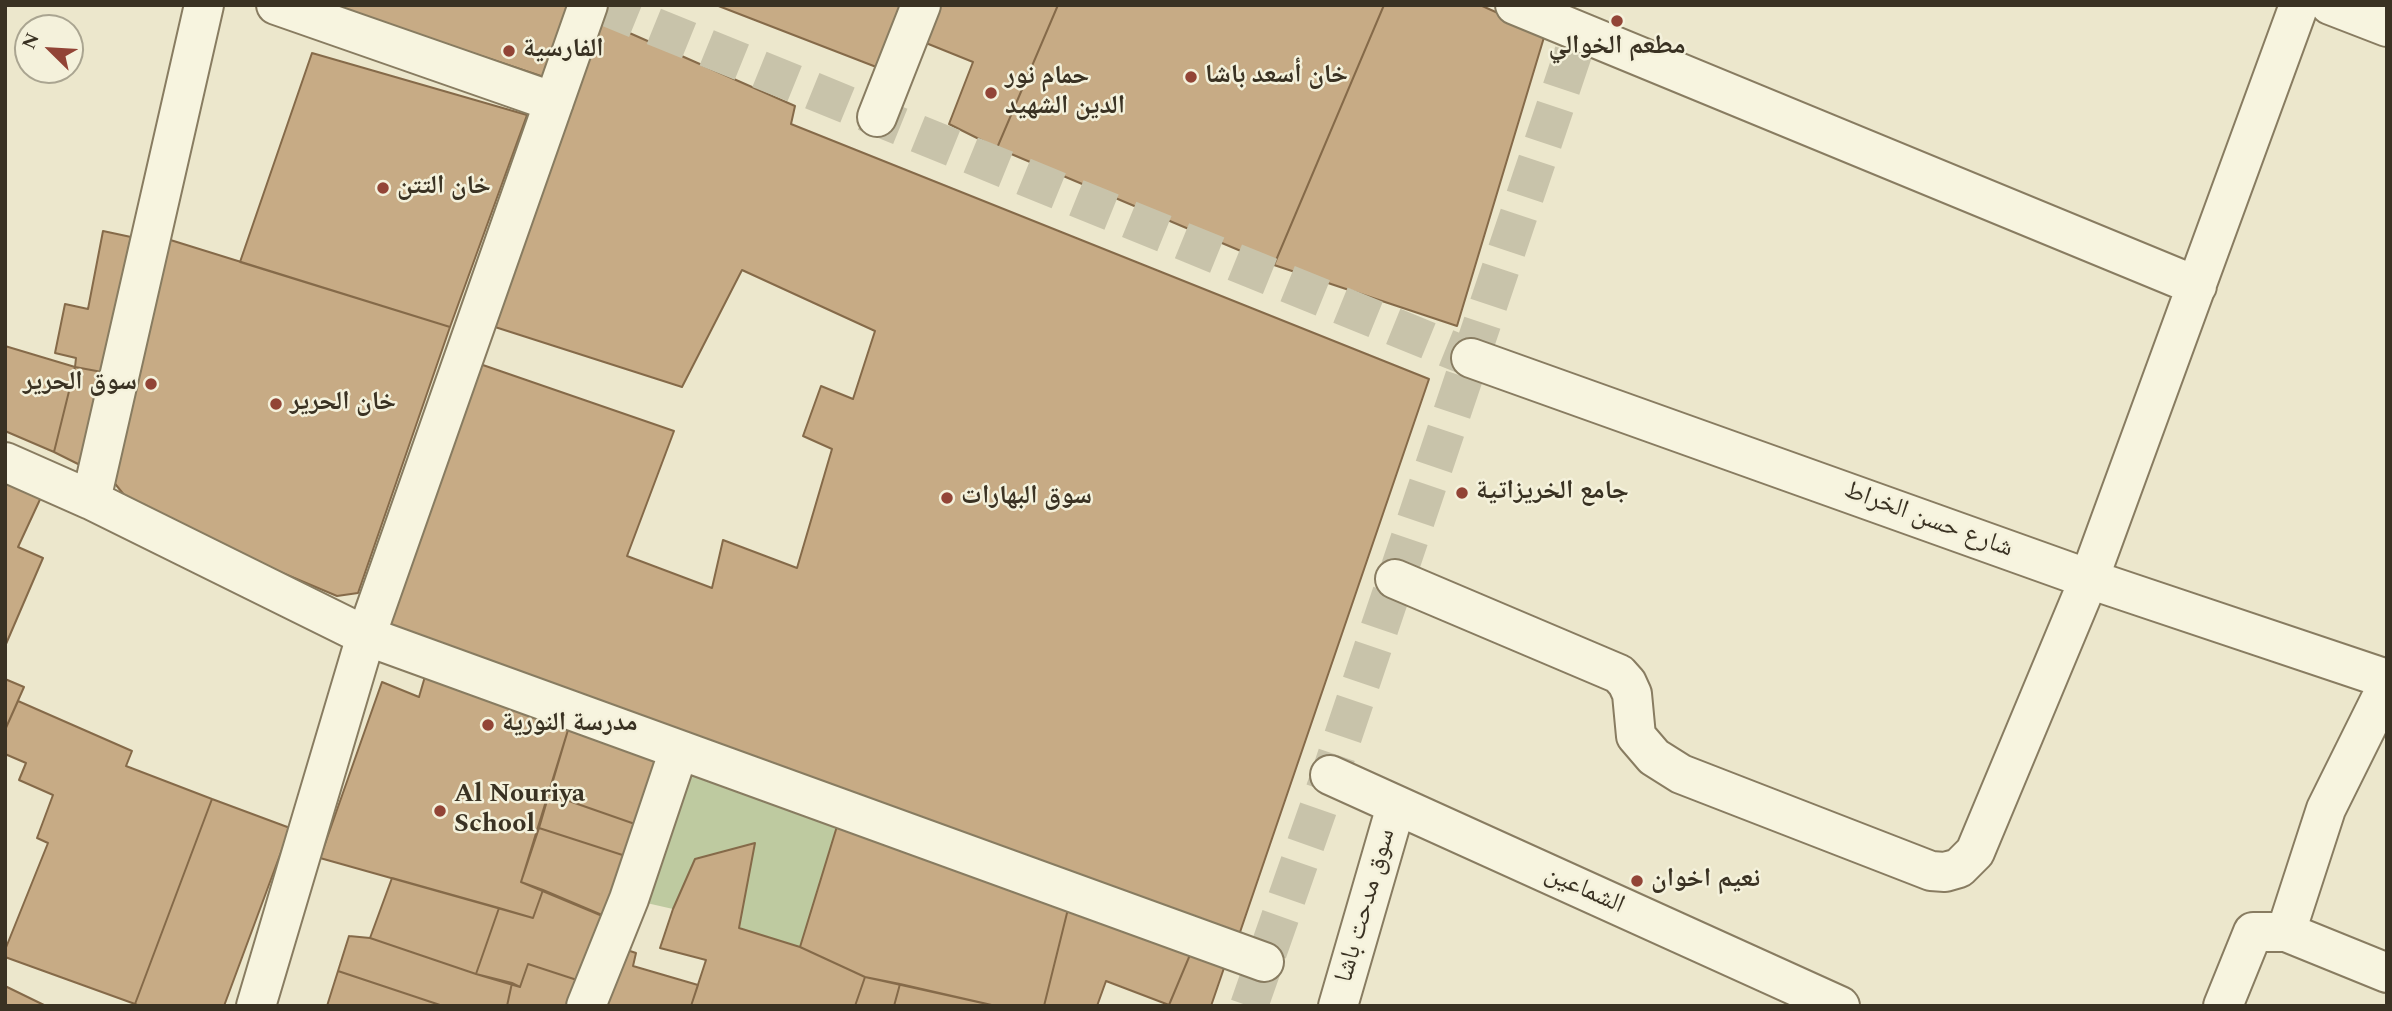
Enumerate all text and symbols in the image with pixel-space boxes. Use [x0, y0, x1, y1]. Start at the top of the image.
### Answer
marker: مطعم الخوالي [1609, 13, 1625, 29]
north arrow [14, 14, 84, 84]
text: N [15, 28, 48, 54]
place label: مطعم الخوالي [1549, 32, 1685, 64]
place label: الفارسية [523, 35, 604, 67]
marker: الفارسية [501, 43, 517, 59]
place label: خان أسعد باشا [1205, 61, 1348, 93]
place label: حمام نور الدين الشهيد [1005, 62, 1125, 124]
marker: خان أسعد باشا [1183, 69, 1199, 85]
marker: حمام نور الدين الشهيد [983, 85, 999, 101]
place label: خان التتن [397, 172, 491, 204]
marker: خان التتن [375, 180, 391, 196]
place label: سوق الحرير [23, 368, 137, 400]
marker: سوق الحرير [143, 376, 159, 392]
place label: خان الحرير [290, 388, 396, 420]
marker: خان الحرير [268, 396, 284, 412]
street label: شارع حسن الخراط [1839, 476, 2017, 566]
place label: جامع الخريزاتية [1476, 477, 1629, 509]
place label: سوق البهارات [961, 482, 1092, 514]
marker: جامع الخريزاتية [1454, 485, 1470, 501]
marker: سوق البهارات [939, 490, 955, 506]
place label: مدرسة النورية [502, 709, 638, 741]
marker: مدرسة النورية [480, 717, 496, 733]
place label: Al Nouriya School [454, 780, 585, 842]
marker: Al Nouriya School [432, 803, 448, 819]
street label: سوق مدحت باشا [1330, 826, 1404, 986]
street label: الشماعين [1539, 860, 1629, 922]
place label: نعيم اخوان [1651, 865, 1760, 897]
marker: نعيم اخوان [1629, 873, 1645, 889]

